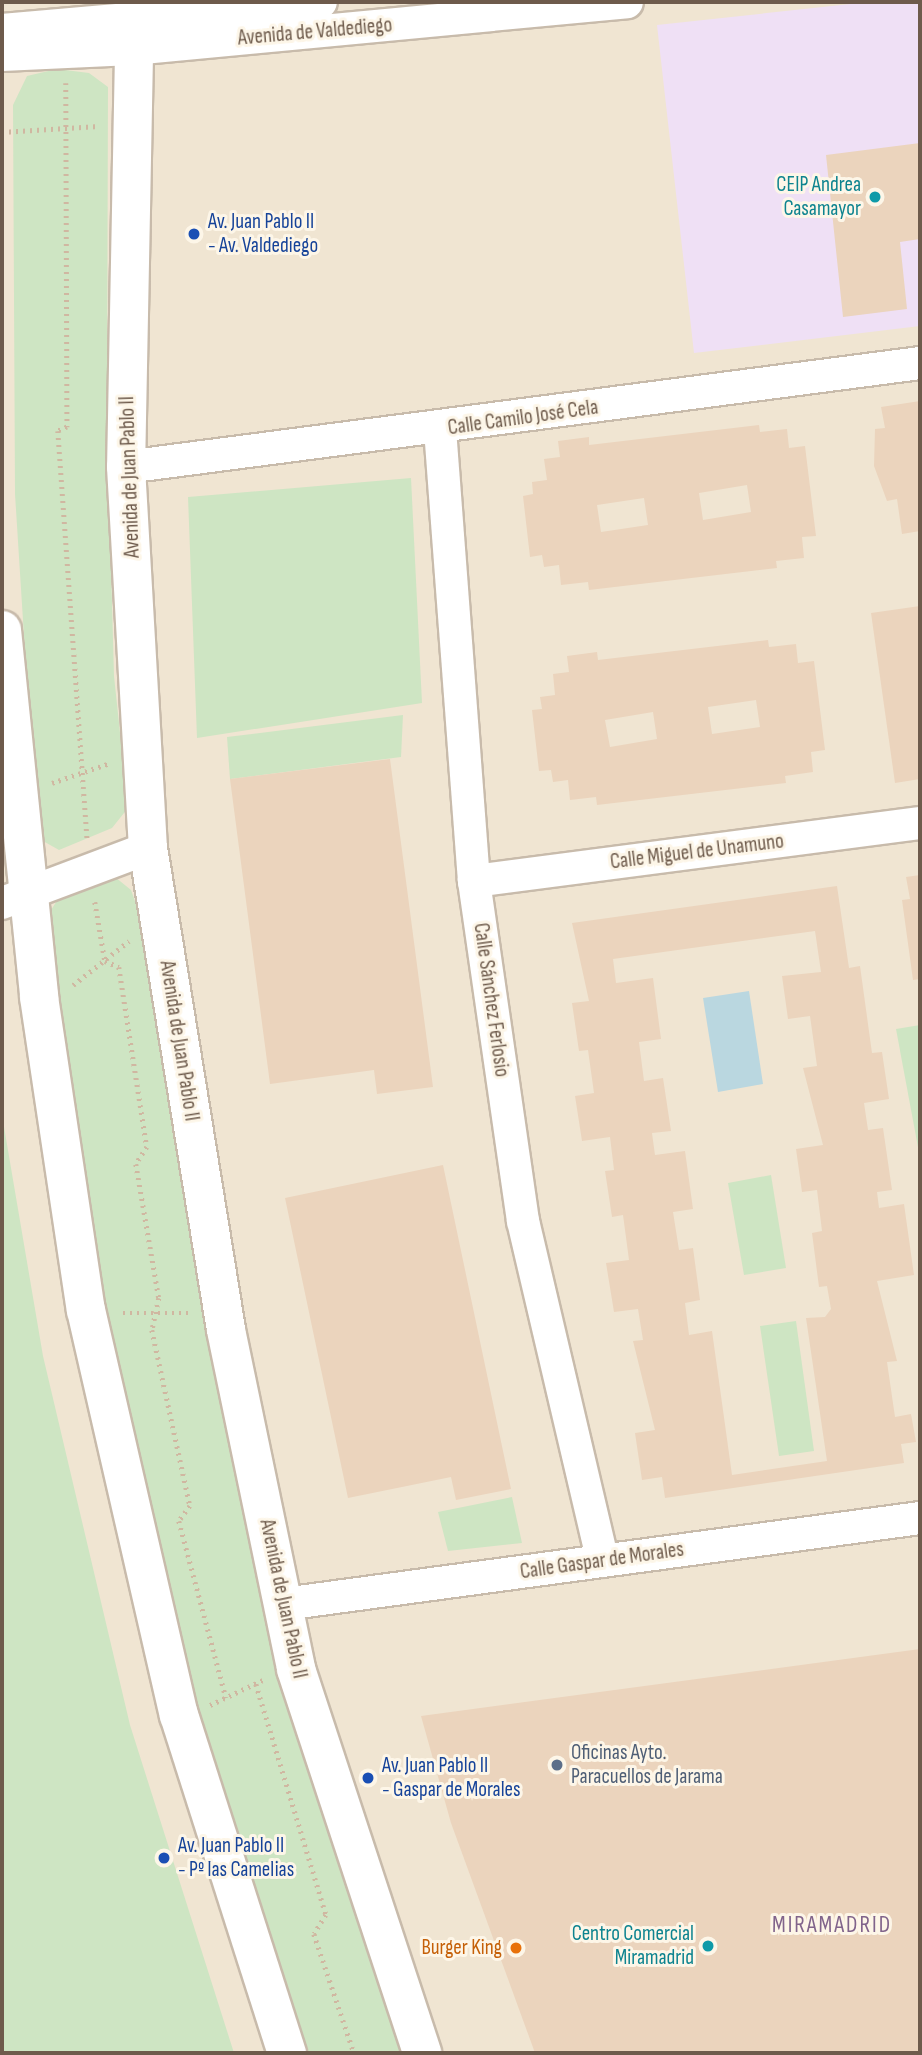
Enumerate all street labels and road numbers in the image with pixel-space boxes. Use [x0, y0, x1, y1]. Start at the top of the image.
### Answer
street label: Avenida de Valdediego [237, 13, 393, 51]
street label: Calle Camilo José Cela [446, 395, 600, 441]
street label: Avenida de Juan Pablo II [115, 396, 145, 558]
street label: Calle Miguel de Unamuno [609, 829, 785, 875]
street label: Calle Sánchez Ferlosio [468, 921, 514, 1079]
street label: Avenida de Juan Pablo II [154, 959, 204, 1123]
street label: Avenida de Juan Pablo II [254, 1517, 312, 1681]
street label: Calle Gaspar de Morales [519, 1537, 685, 1585]

